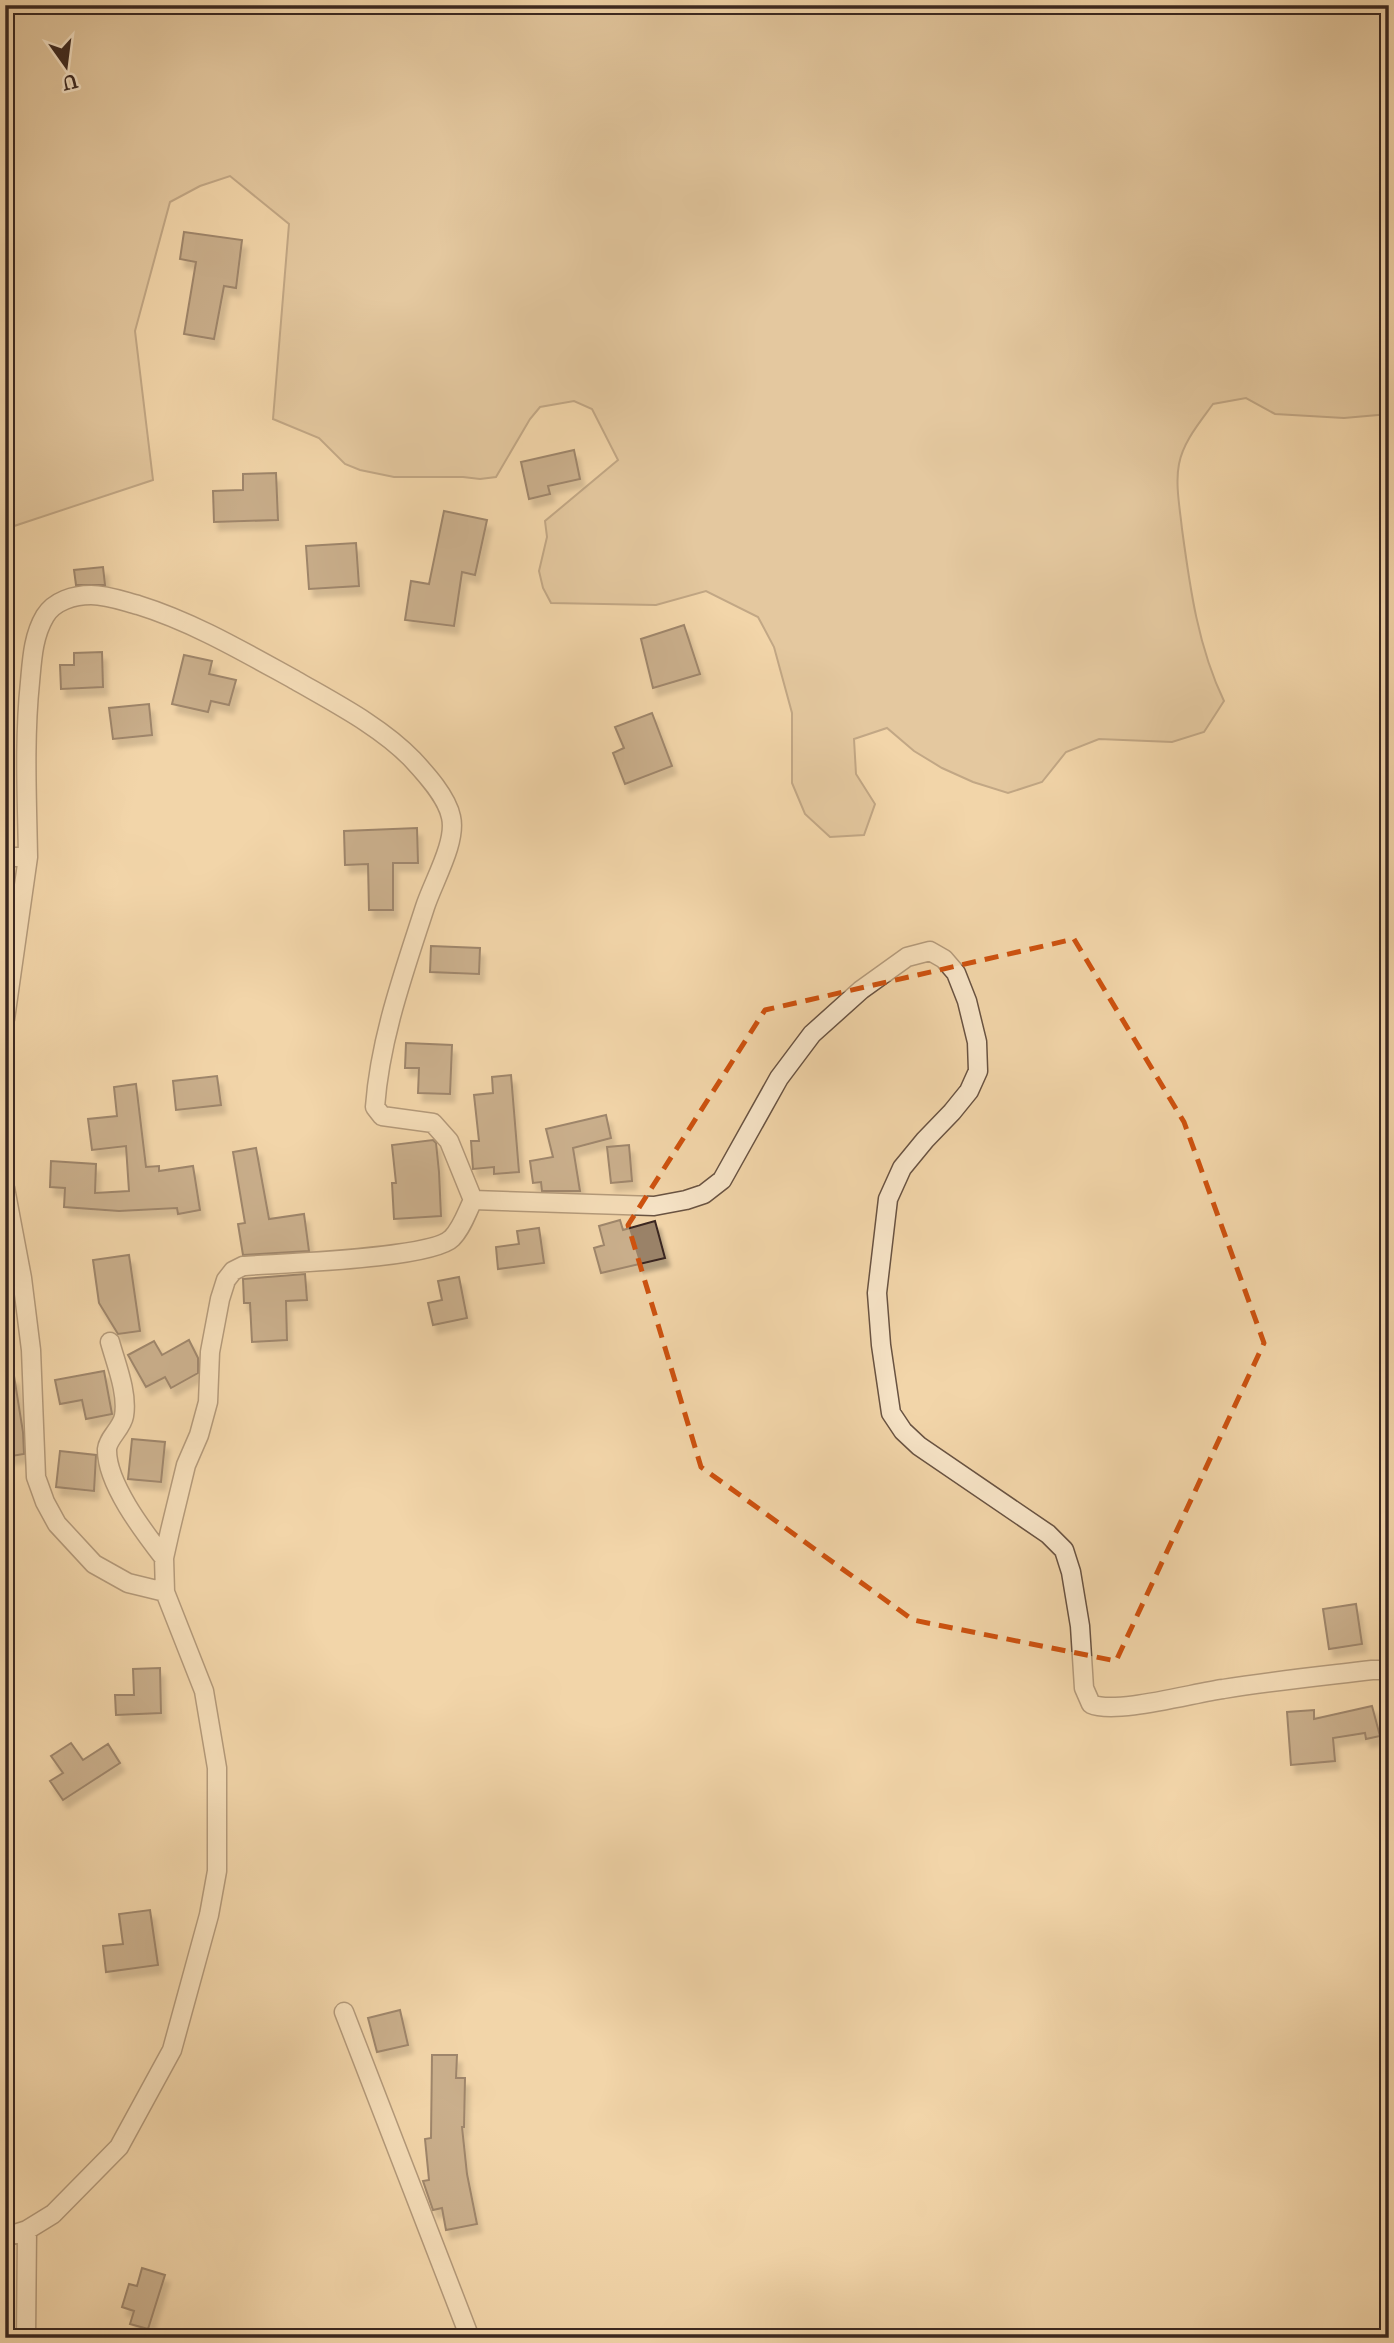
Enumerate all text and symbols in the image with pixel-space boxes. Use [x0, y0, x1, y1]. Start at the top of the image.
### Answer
north arrow [32, 32, 102, 102]
text: U [59, 69, 80, 95]

